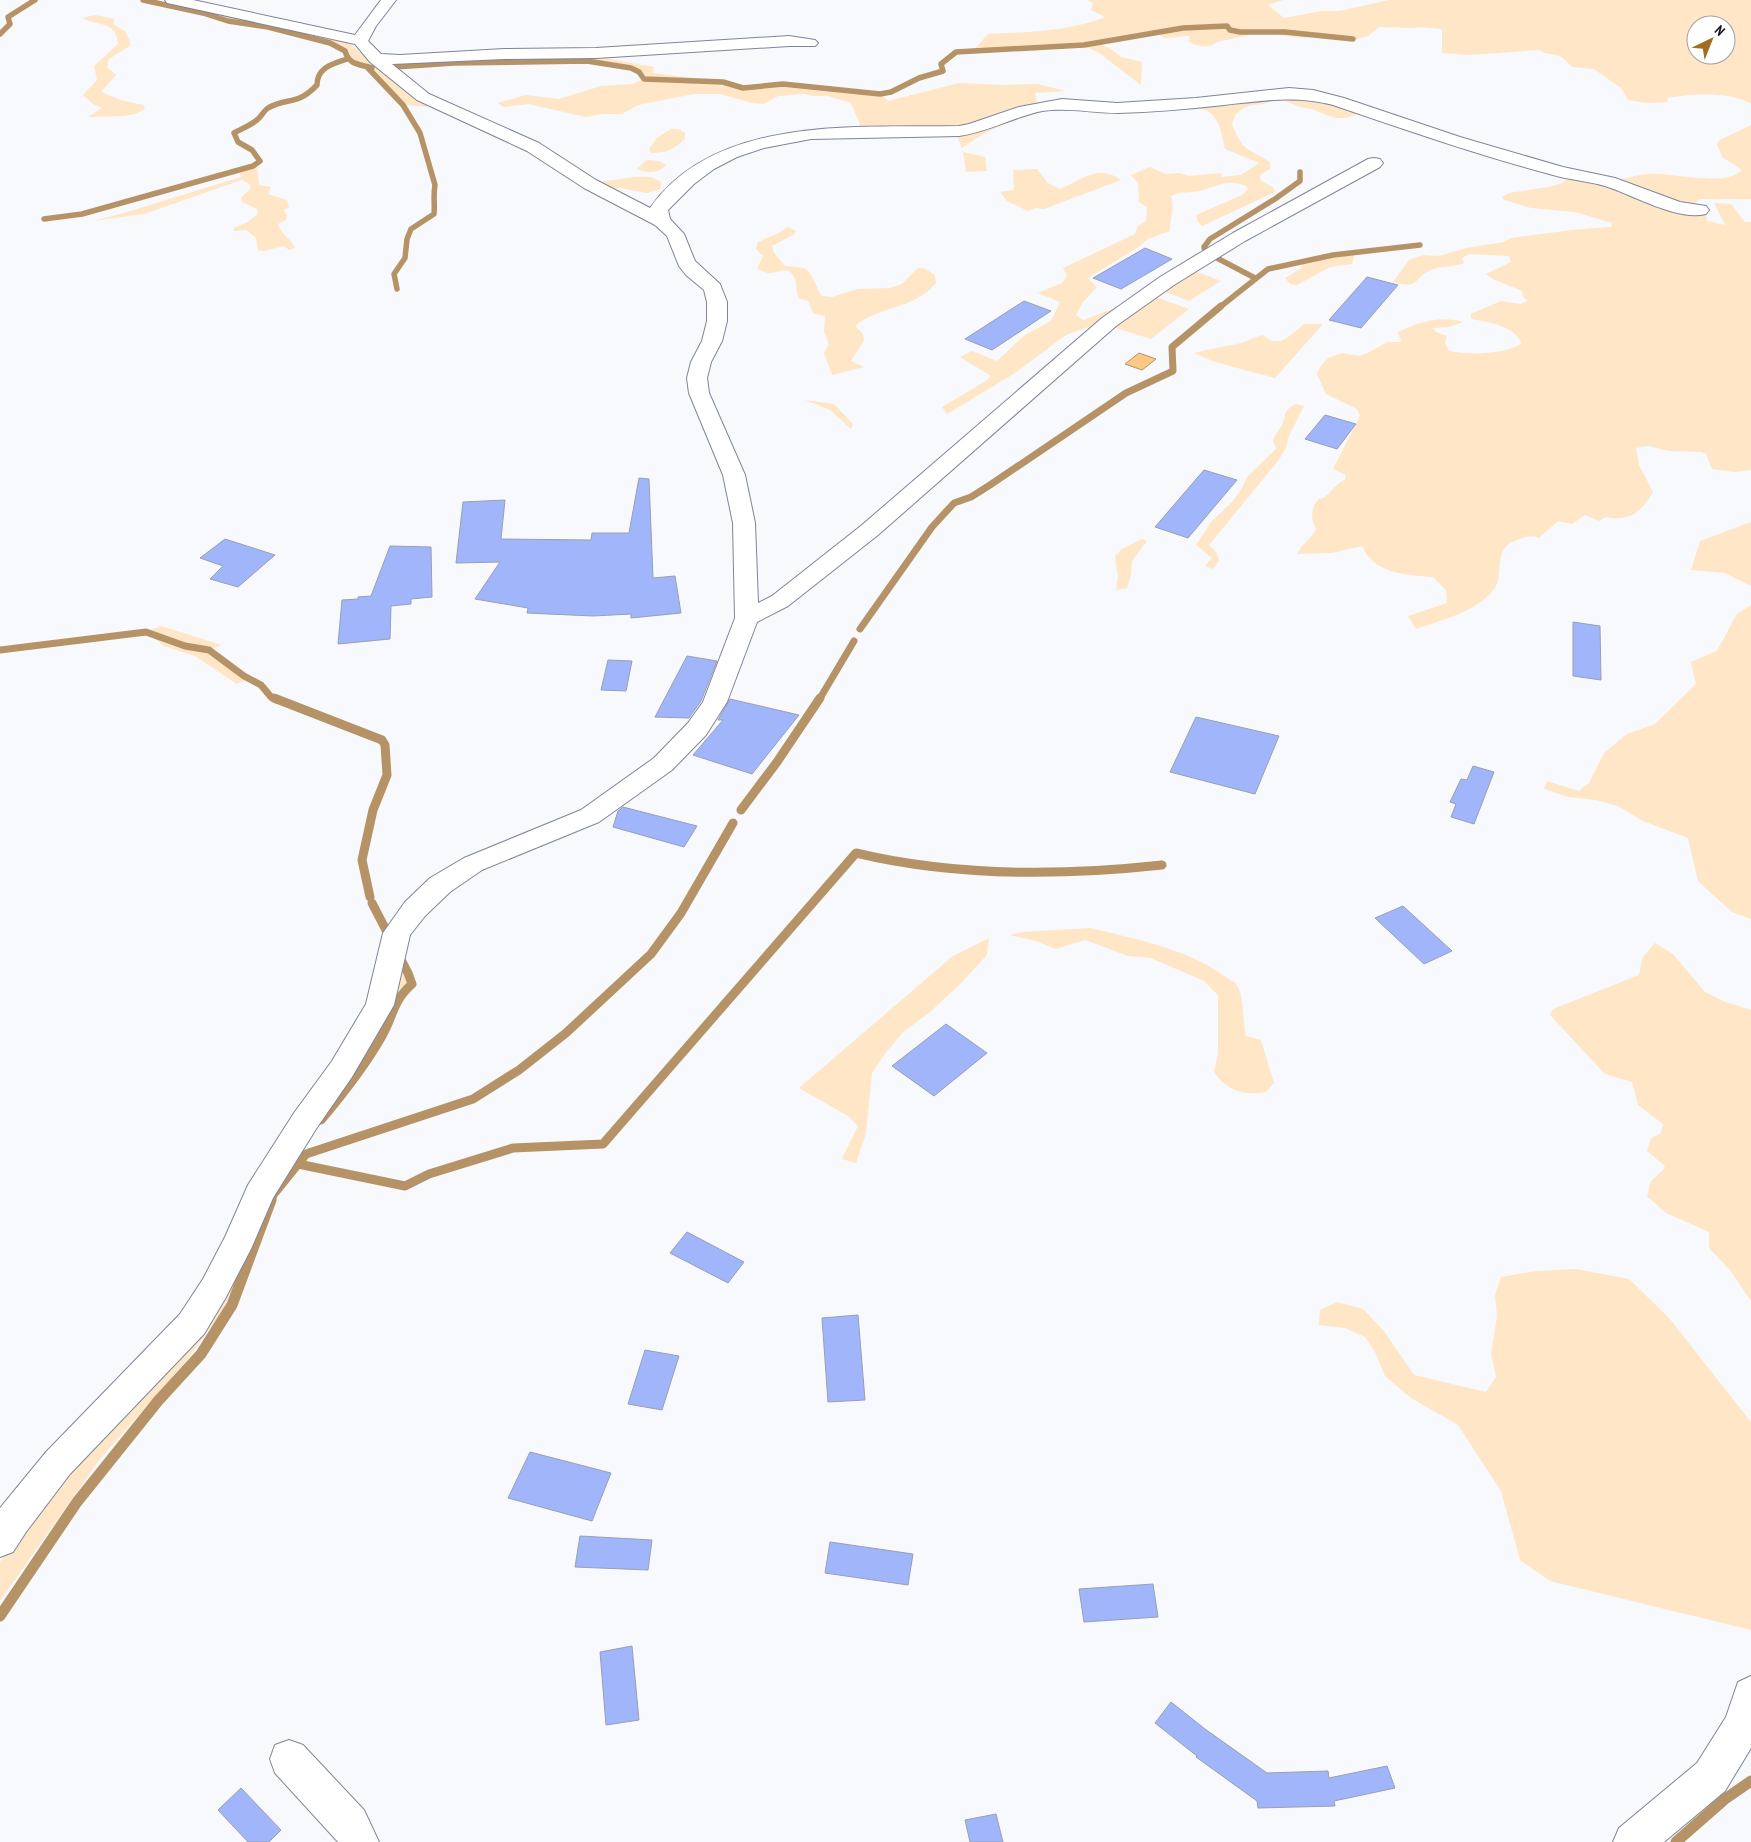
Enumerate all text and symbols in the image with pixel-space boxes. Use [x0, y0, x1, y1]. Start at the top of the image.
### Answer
north arrow [1686, 15, 1736, 65]
text: N [1711, 21, 1729, 40]

